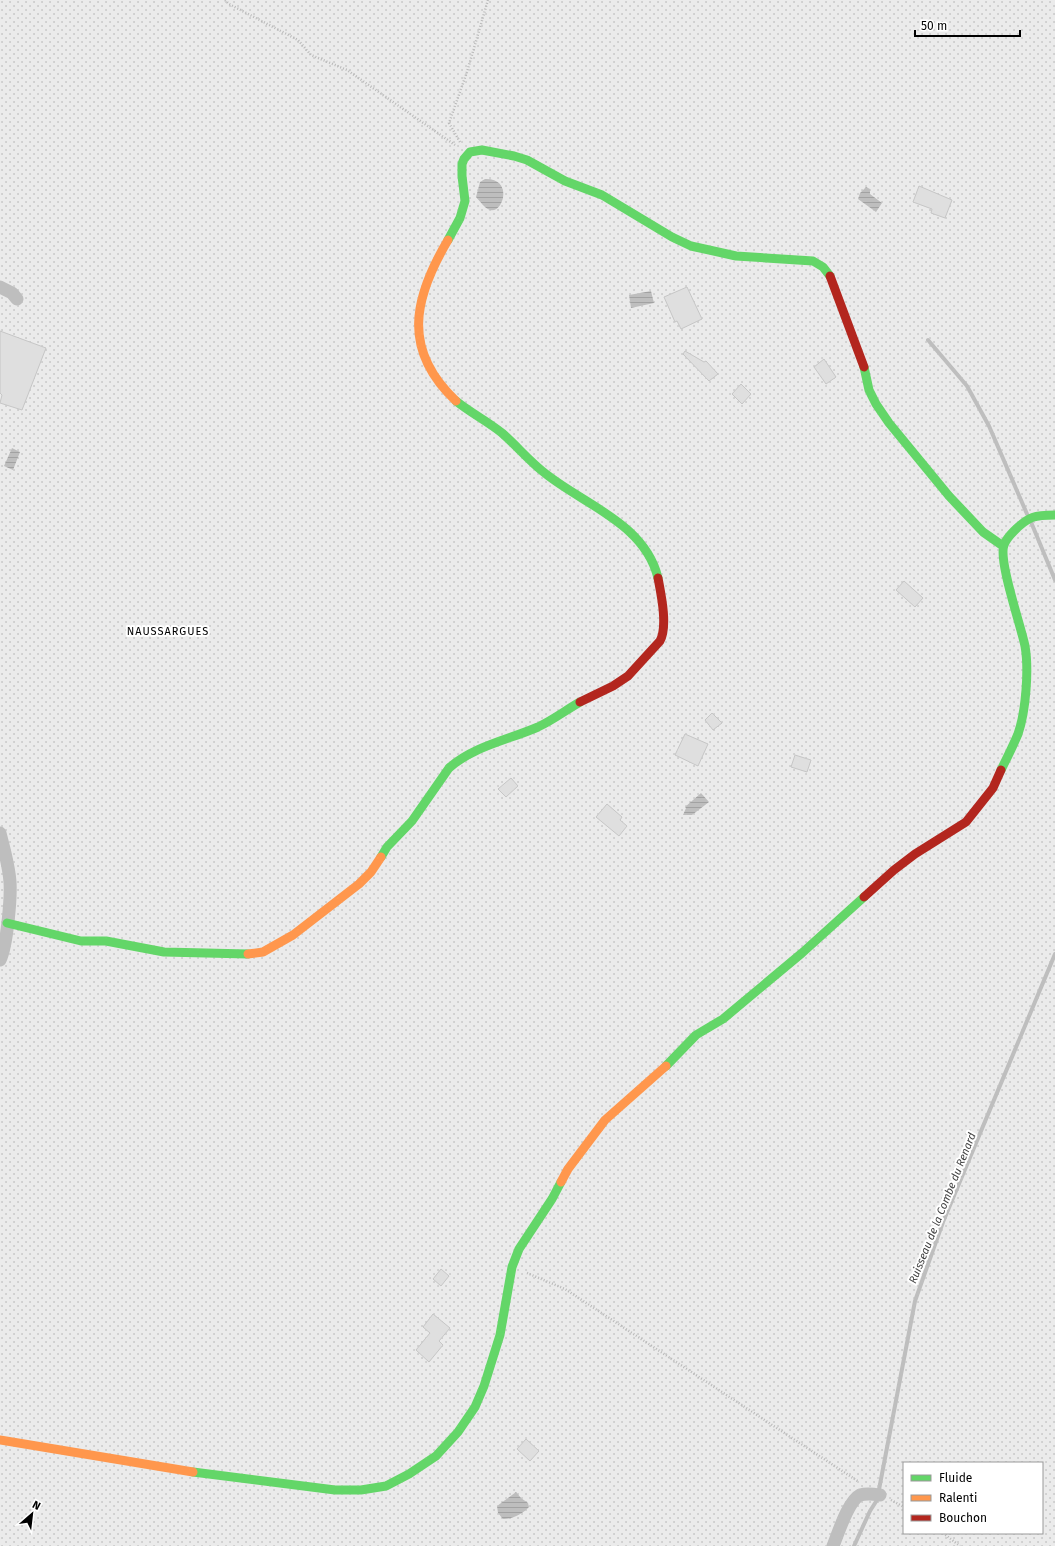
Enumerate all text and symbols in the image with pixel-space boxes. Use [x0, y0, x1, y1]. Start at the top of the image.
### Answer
scale bar [915, 12, 1020, 38]
text: 50 m [921, 19, 947, 33]
district label: NAUSSARGUES [127, 625, 209, 638]
water label: Ruisseau de la Combe du Renard [906, 1130, 979, 1285]
legend [903, 1462, 1043, 1534]
text: Fluide [939, 1471, 972, 1485]
text: Ralenti [939, 1491, 977, 1505]
north arrow [12, 1494, 52, 1534]
text: N [30, 1498, 43, 1513]
text: Bouchon [939, 1511, 987, 1525]

